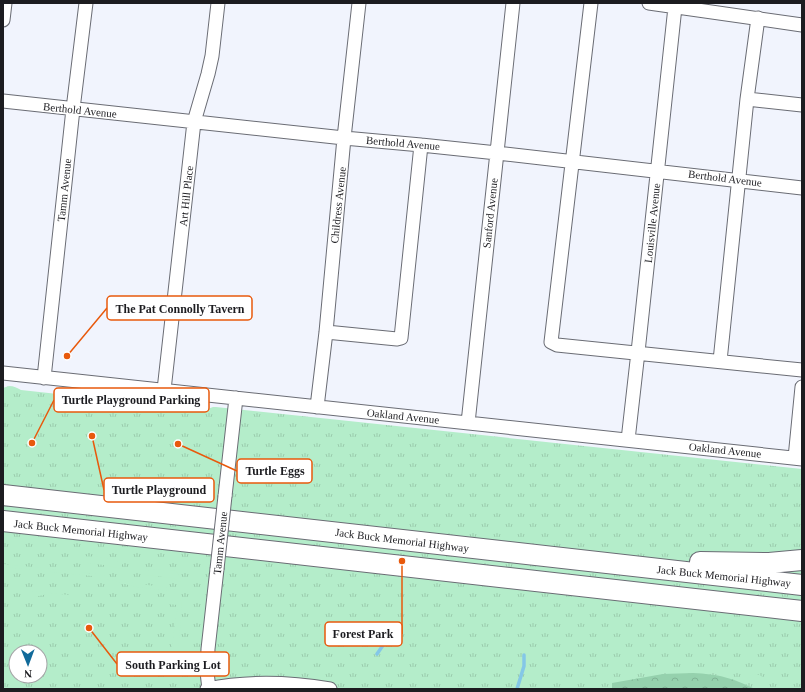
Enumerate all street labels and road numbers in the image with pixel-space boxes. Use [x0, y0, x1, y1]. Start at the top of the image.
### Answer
street label: Berthold Avenue [43, 100, 118, 120]
street label: Berthold Avenue [366, 134, 441, 152]
street label: Tamm Avenue [55, 158, 73, 222]
street label: Art Hill Place [177, 165, 195, 227]
street label: Childress Avenue [328, 166, 348, 244]
street label: Berthold Avenue [688, 168, 763, 188]
street label: Sanford Avenue [480, 177, 500, 249]
street label: Louisville Avenue [642, 182, 662, 263]
street label: Oakland Avenue [366, 406, 440, 426]
street label: Oakland Avenue [688, 440, 762, 460]
street label: Tamm Avenue [211, 511, 229, 575]
street label: Jack Buck Memorial Highway [13, 517, 149, 543]
street label: Jack Buck Memorial Highway [334, 526, 470, 554]
street label: Jack Buck Memorial Highway [656, 563, 792, 589]

